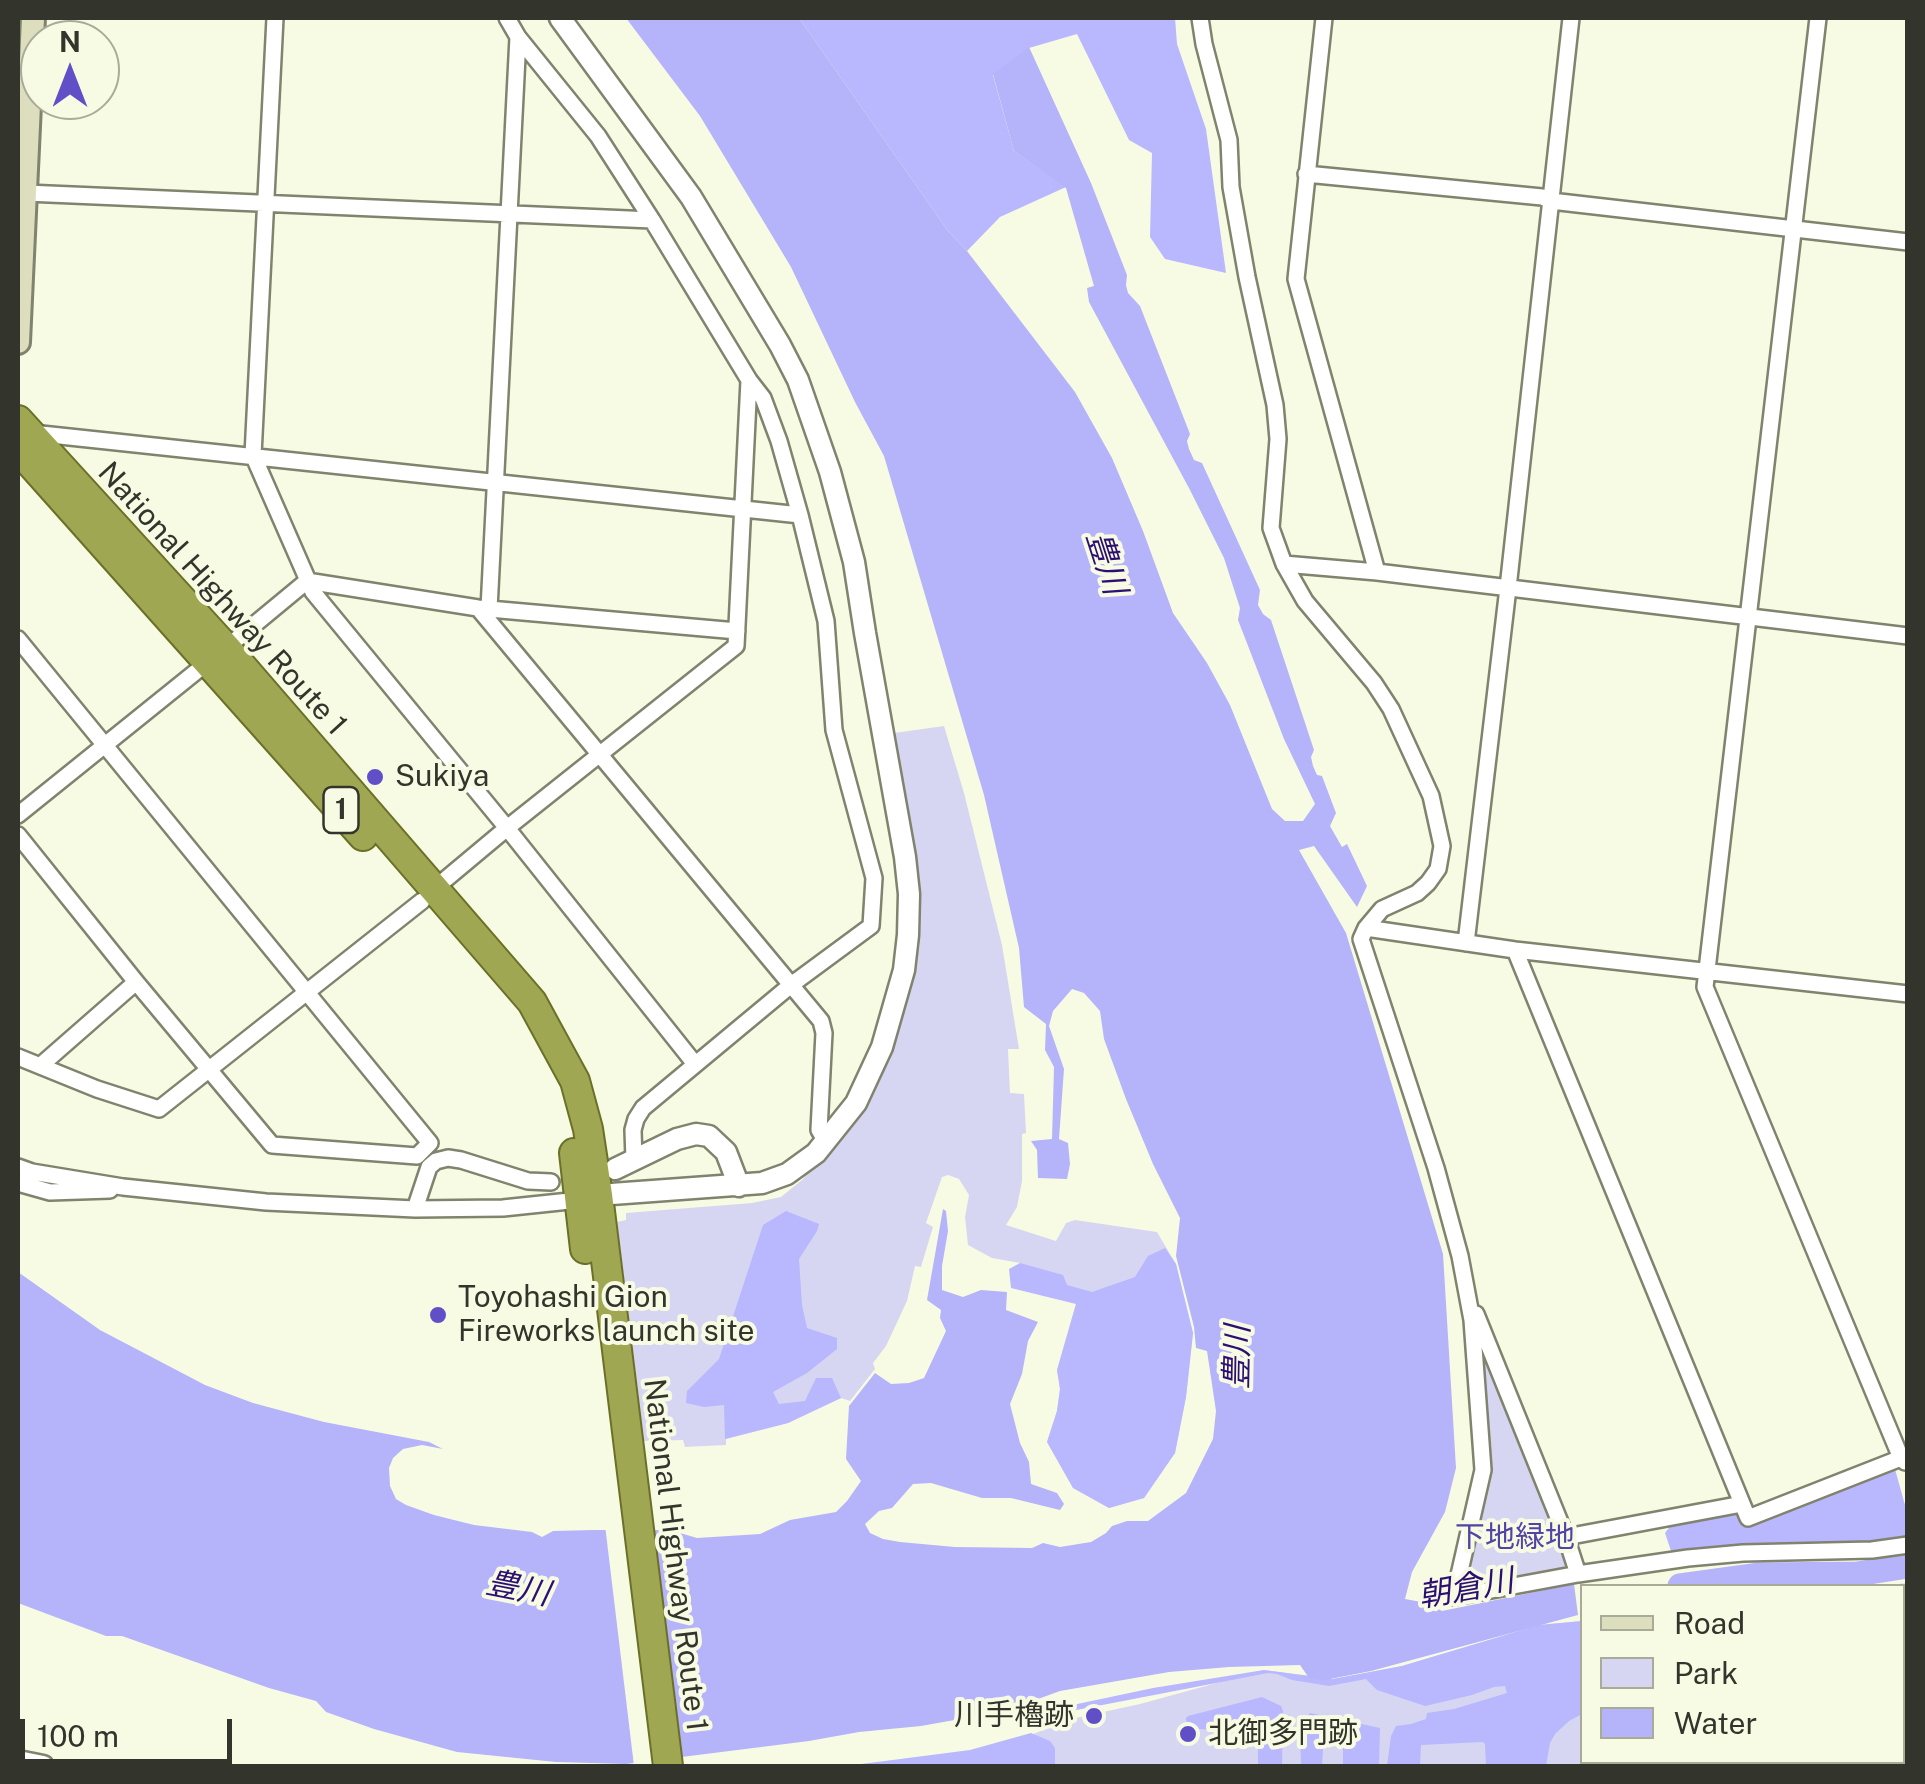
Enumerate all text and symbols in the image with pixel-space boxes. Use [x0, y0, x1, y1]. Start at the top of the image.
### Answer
north arrow [20, 20, 120, 120]
text: N [59, 25, 81, 58]
street label: National Highway Route 1 [90, 455, 354, 743]
water label: 豊川 [1078, 527, 1134, 599]
place label: Sukiya [395, 759, 489, 795]
marker: Sukiya [364, 766, 386, 788]
road number: 1 [324, 787, 358, 833]
place label: Toyohashi Gion Fireworks launch site [458, 1280, 754, 1350]
marker: Toyohashi Gion Fireworks launch site [427, 1304, 449, 1326]
water label: 豊川 [1218, 1325, 1258, 1389]
street label: National Highway Route 1 [636, 1377, 714, 1733]
park label: 下地緑地 [1455, 1520, 1575, 1556]
water label: 朝倉川 [1415, 1562, 1517, 1616]
water label: 豊川 [483, 1564, 553, 1614]
legend [1580, 1584, 1905, 1764]
text: Road [1674, 1605, 1745, 1641]
text: Park [1674, 1655, 1738, 1691]
place label: 川手櫓跡 [954, 1698, 1074, 1734]
scale bar [25, 1699, 238, 1761]
marker: 川手櫓跡 [1083, 1705, 1105, 1727]
text: Water [1674, 1705, 1757, 1741]
place label: 北御多門跡 [1208, 1716, 1358, 1752]
text: 100 m [37, 1718, 119, 1754]
marker: 北御多門跡 [1177, 1723, 1199, 1745]

